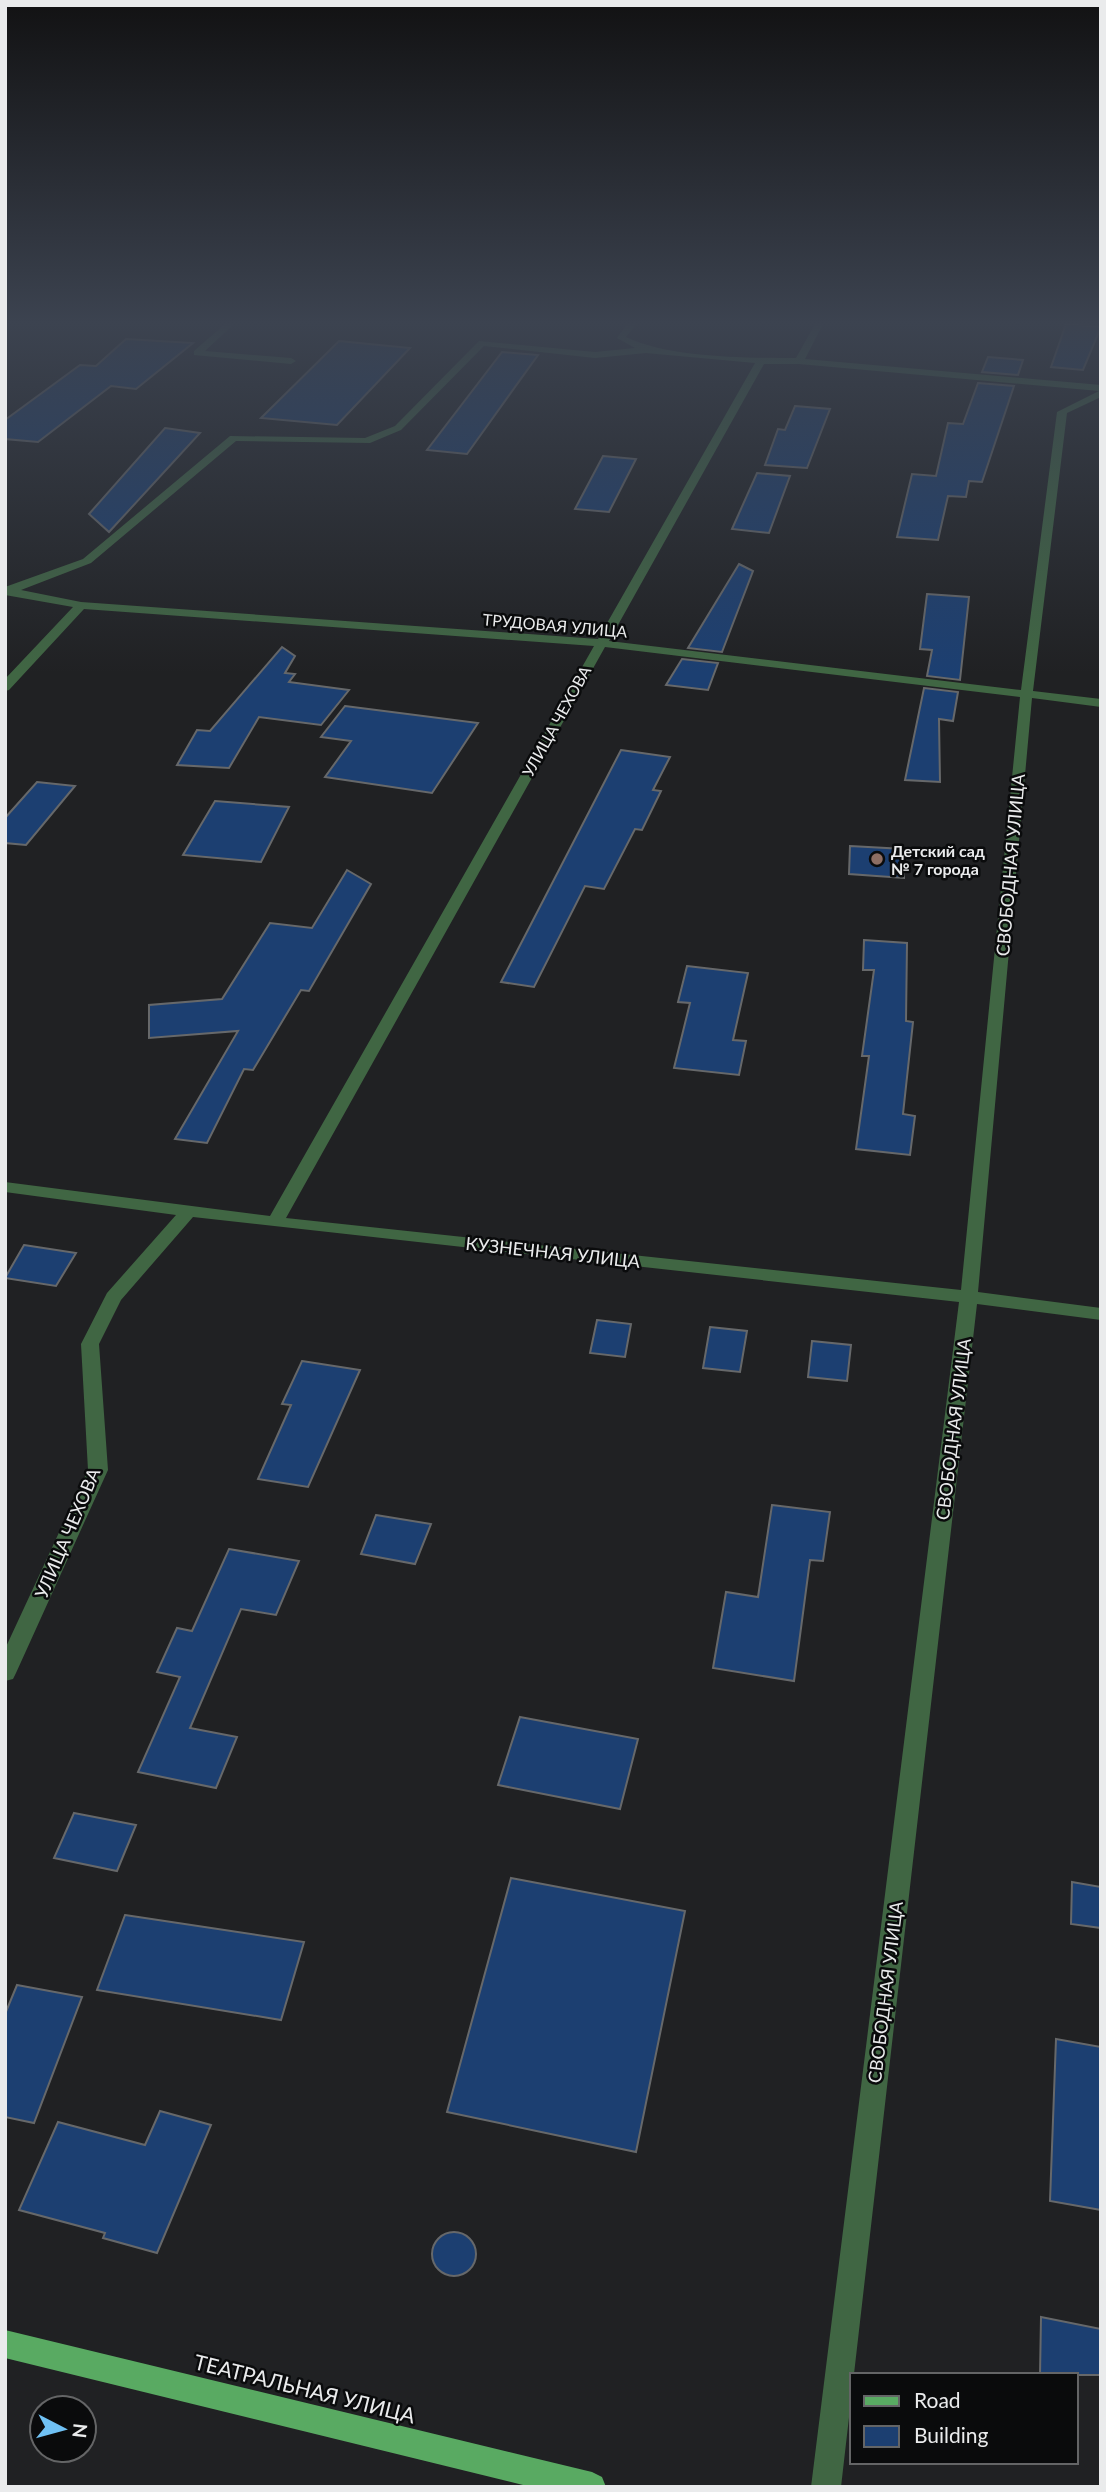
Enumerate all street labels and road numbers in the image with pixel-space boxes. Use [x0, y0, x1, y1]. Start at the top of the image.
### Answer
street label: ТРУДОВАЯ УЛИЦА [482, 609, 628, 641]
street label: УЛИЦА ЧЕХОВА [518, 662, 594, 780]
street label: СВОБОДНАЯ УЛИЦА [991, 772, 1029, 957]
street label: КУЗНЕЧНАЯ УЛИЦА [465, 1232, 642, 1272]
street label: СВОБОДНАЯ УЛИЦА [931, 1336, 975, 1521]
street label: УЛИЦА ЧЕХОВА [30, 1464, 105, 1601]
street label: СВОБОДНАЯ УЛИЦА [863, 1899, 907, 2084]
street label: ТЕАТРАЛЬНАЯ УЛИЦА [192, 2348, 419, 2428]

